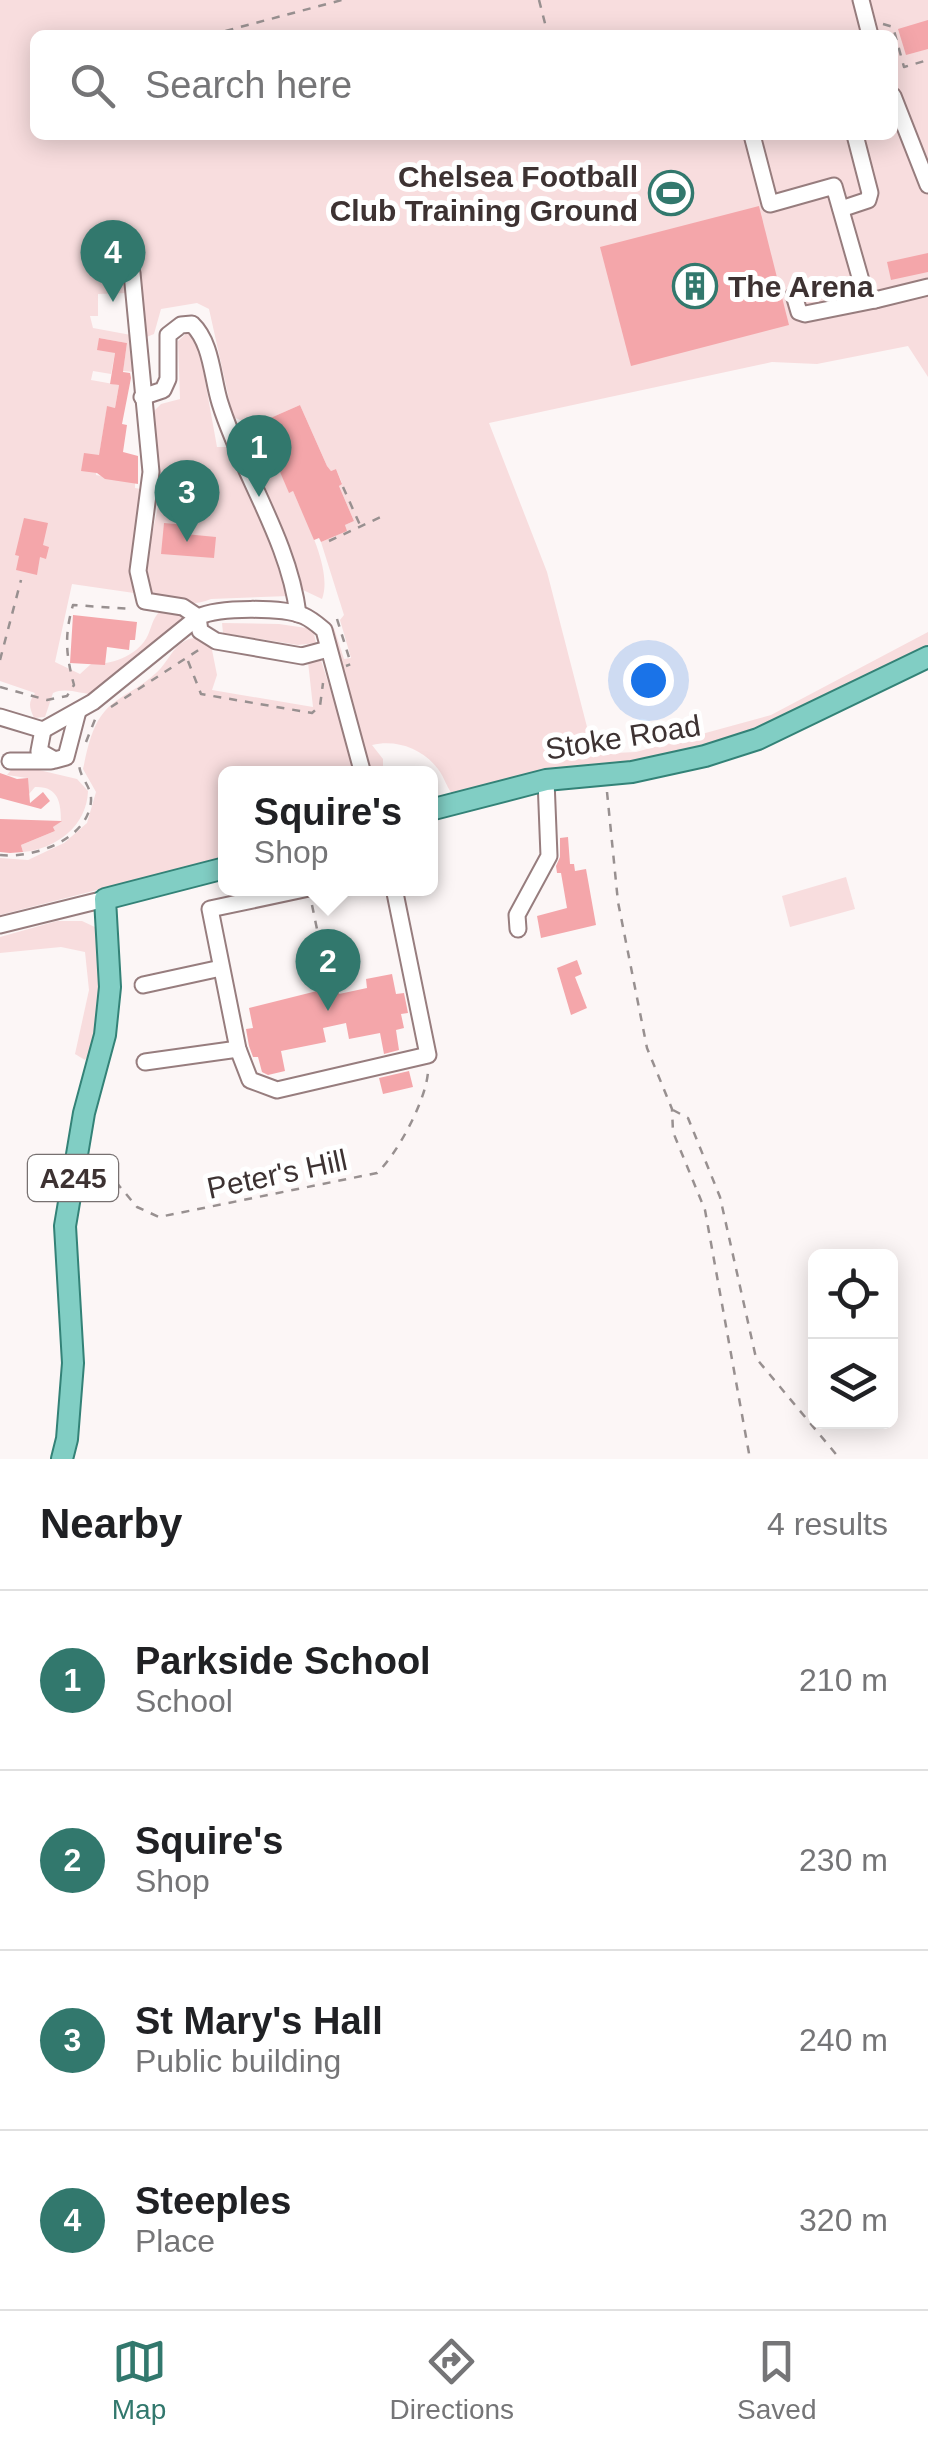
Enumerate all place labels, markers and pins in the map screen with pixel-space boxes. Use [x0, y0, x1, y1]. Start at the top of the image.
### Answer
place label: Chelsea Football Club Training Ground [330, 160, 638, 227]
sports icon: Chelsea Football Club Training Ground [648, 170, 694, 216]
pin: 4 [80, 220, 146, 302]
building icon: The Arena [672, 263, 718, 309]
place label: The Arena [728, 270, 874, 303]
pin: 1 [226, 414, 292, 497]
pin: 3 [154, 460, 220, 542]
pin: 2 [296, 928, 360, 1011]

